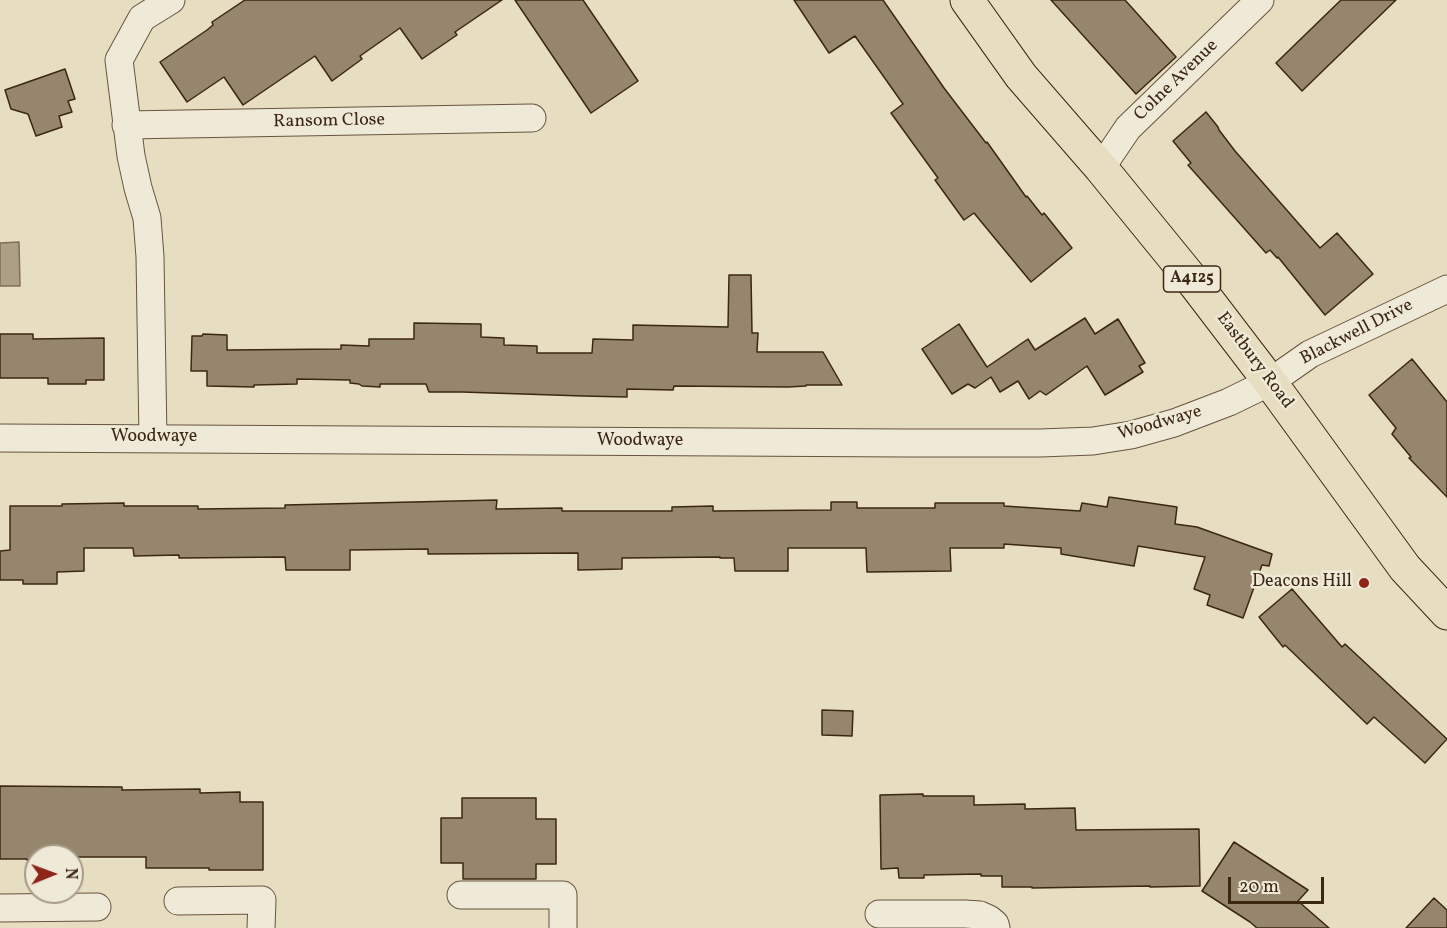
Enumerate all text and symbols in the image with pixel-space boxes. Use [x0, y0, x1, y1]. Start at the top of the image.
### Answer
street label: Colne Avenue [1131, 36, 1223, 126]
street label: Ransom Close [273, 110, 385, 134]
road number: A4125 [1164, 266, 1220, 292]
street label: Blackwell Drive [1297, 295, 1417, 371]
street label: Eastbury Road [1211, 308, 1297, 414]
street label: Woodwaye [1116, 402, 1204, 446]
street label: Woodwaye [111, 427, 197, 449]
street label: Woodwaye [597, 431, 683, 453]
place label: Deacons Hill [1252, 572, 1352, 594]
marker: Deacons Hill [1357, 576, 1371, 590]
north arrow [24, 844, 84, 904]
scale bar [1231, 865, 1327, 903]
text: N [59, 868, 81, 880]
text: 20 m [1239, 875, 1279, 900]

